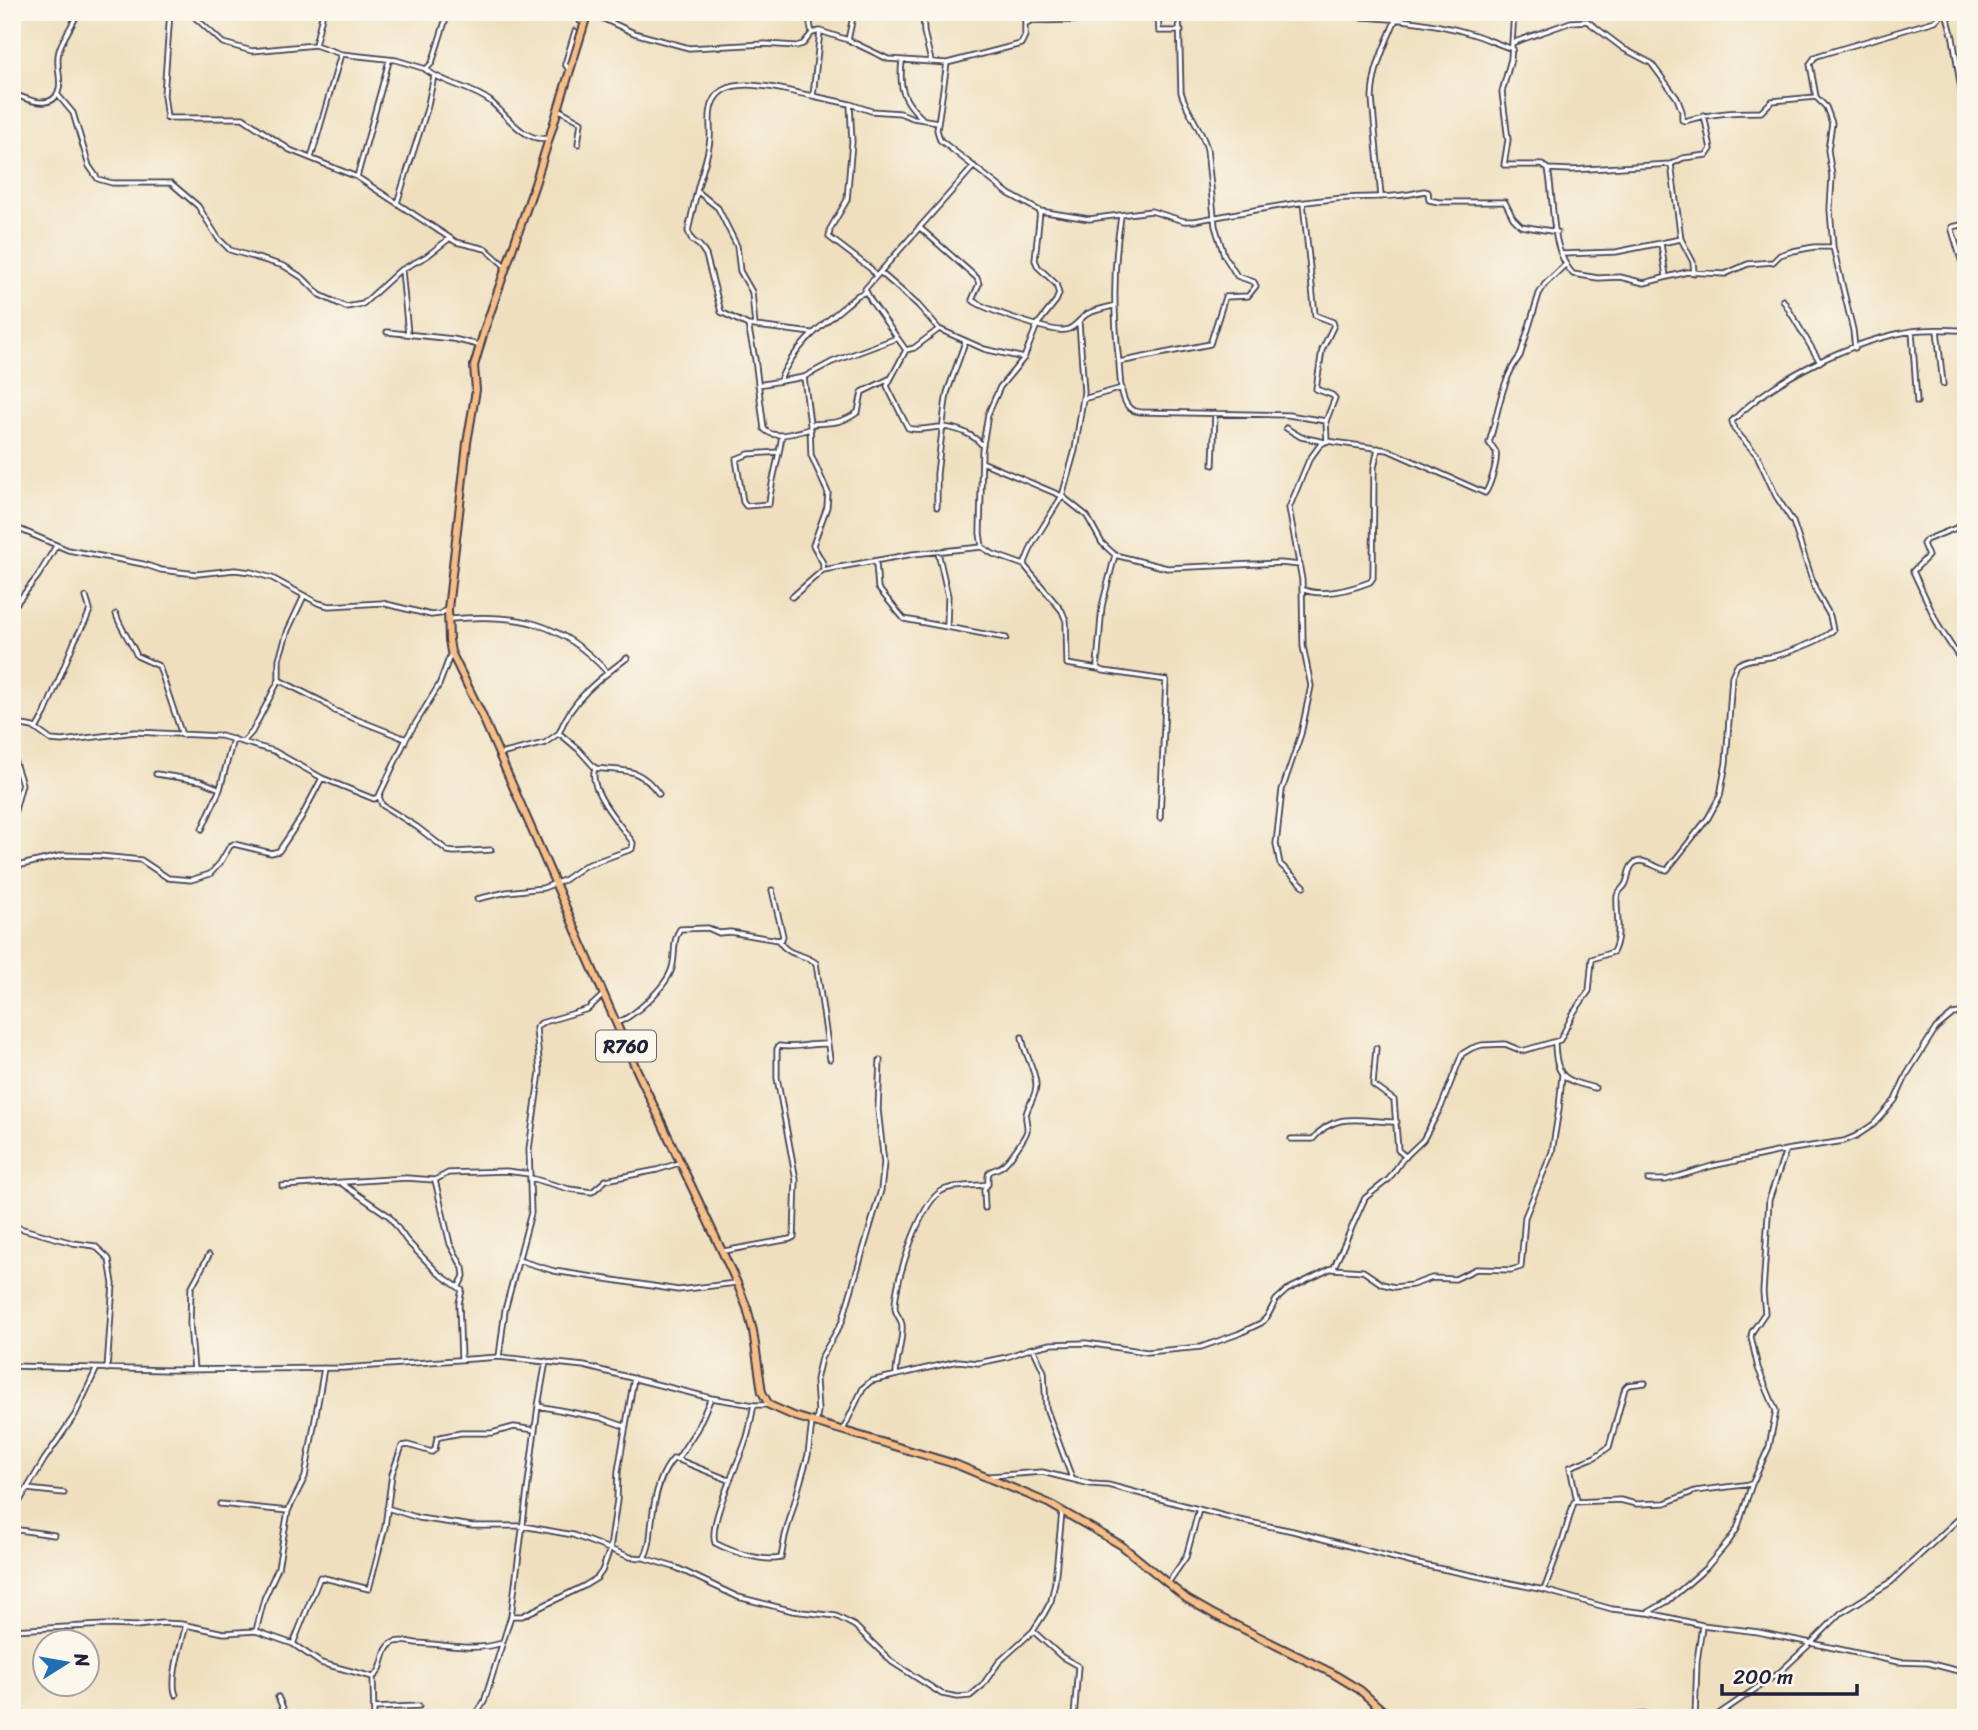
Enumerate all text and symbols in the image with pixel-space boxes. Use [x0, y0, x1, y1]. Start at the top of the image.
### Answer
road number: R760 [596, 1030, 656, 1062]
north arrow [32, 1628, 102, 1698]
text: N [65, 1649, 100, 1670]
scale bar [1722, 1653, 1857, 1697]
text: 200 m [1733, 1658, 1793, 1696]

